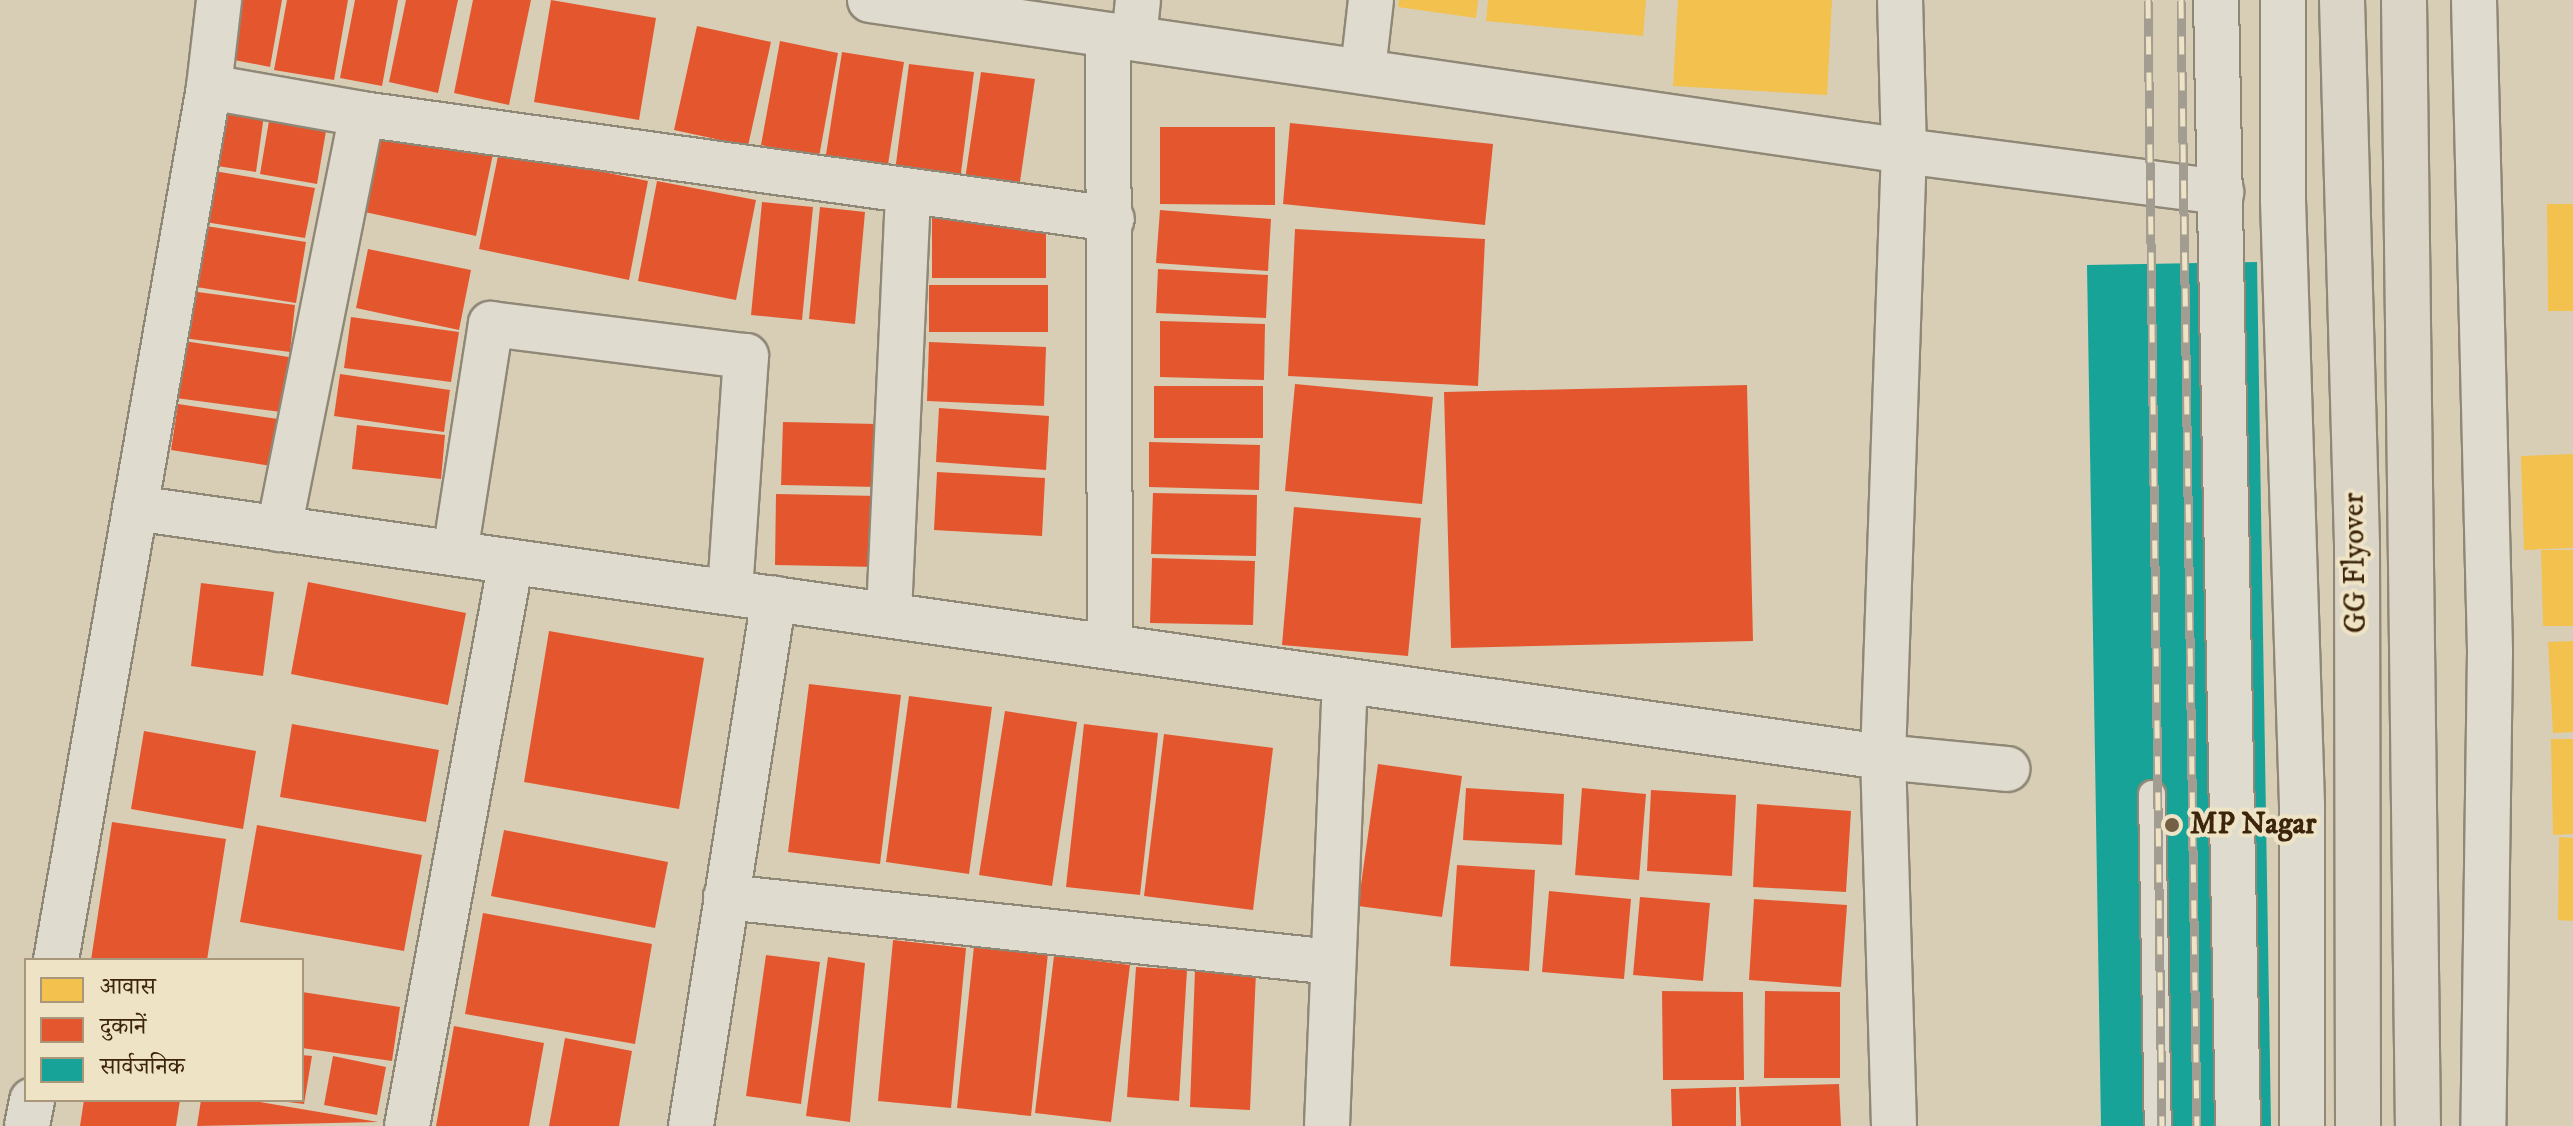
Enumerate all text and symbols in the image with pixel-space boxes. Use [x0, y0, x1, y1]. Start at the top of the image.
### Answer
street label: GG Flyover [2337, 492, 2375, 634]
place label: MP Nagar [2190, 807, 2316, 843]
marker: MP Nagar [2161, 814, 2183, 836]
legend [24, 958, 304, 1102]
text: आवास [100, 972, 156, 1002]
text: दुकानें [100, 1012, 146, 1042]
text: सार्वजनिक [100, 1052, 185, 1082]

